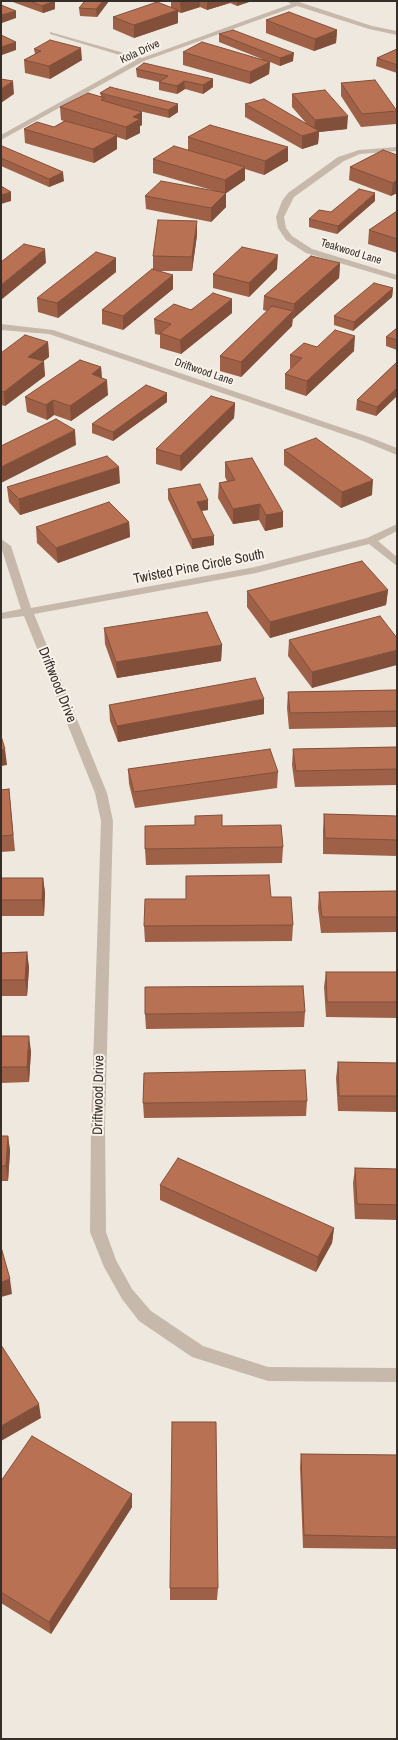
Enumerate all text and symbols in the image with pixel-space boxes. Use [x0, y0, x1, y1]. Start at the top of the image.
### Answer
street label: Kola Drive [118, 37, 162, 67]
street label: Teakwood Lane [319, 236, 383, 268]
street label: Driftwood Lane [173, 356, 235, 388]
street label: Twisted Pine Circle South [132, 546, 266, 588]
street label: Driftwood Drive [34, 645, 80, 725]
street label: Driftwood Drive [90, 1055, 108, 1135]

